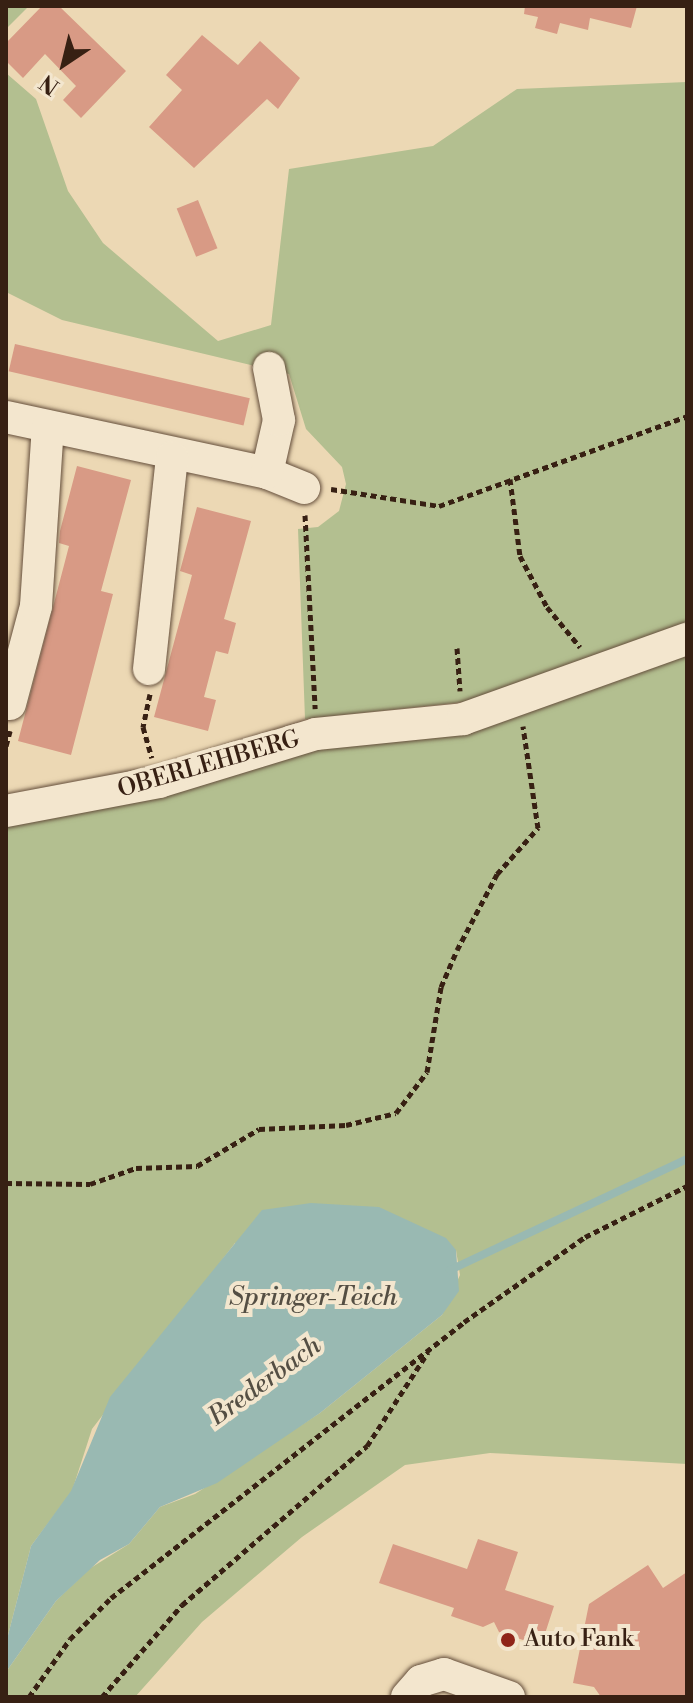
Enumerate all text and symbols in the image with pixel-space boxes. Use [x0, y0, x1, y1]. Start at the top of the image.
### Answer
north arrow [24, 24, 104, 104]
text: N [35, 68, 65, 100]
street label: OBERLEHBERG [115, 725, 303, 805]
water label: Springer-Teich [229, 1282, 397, 1314]
water label: Brederbach [203, 1331, 327, 1433]
place label: Auto Fank [524, 1626, 634, 1654]
marker: Auto Fank [499, 1631, 517, 1649]

